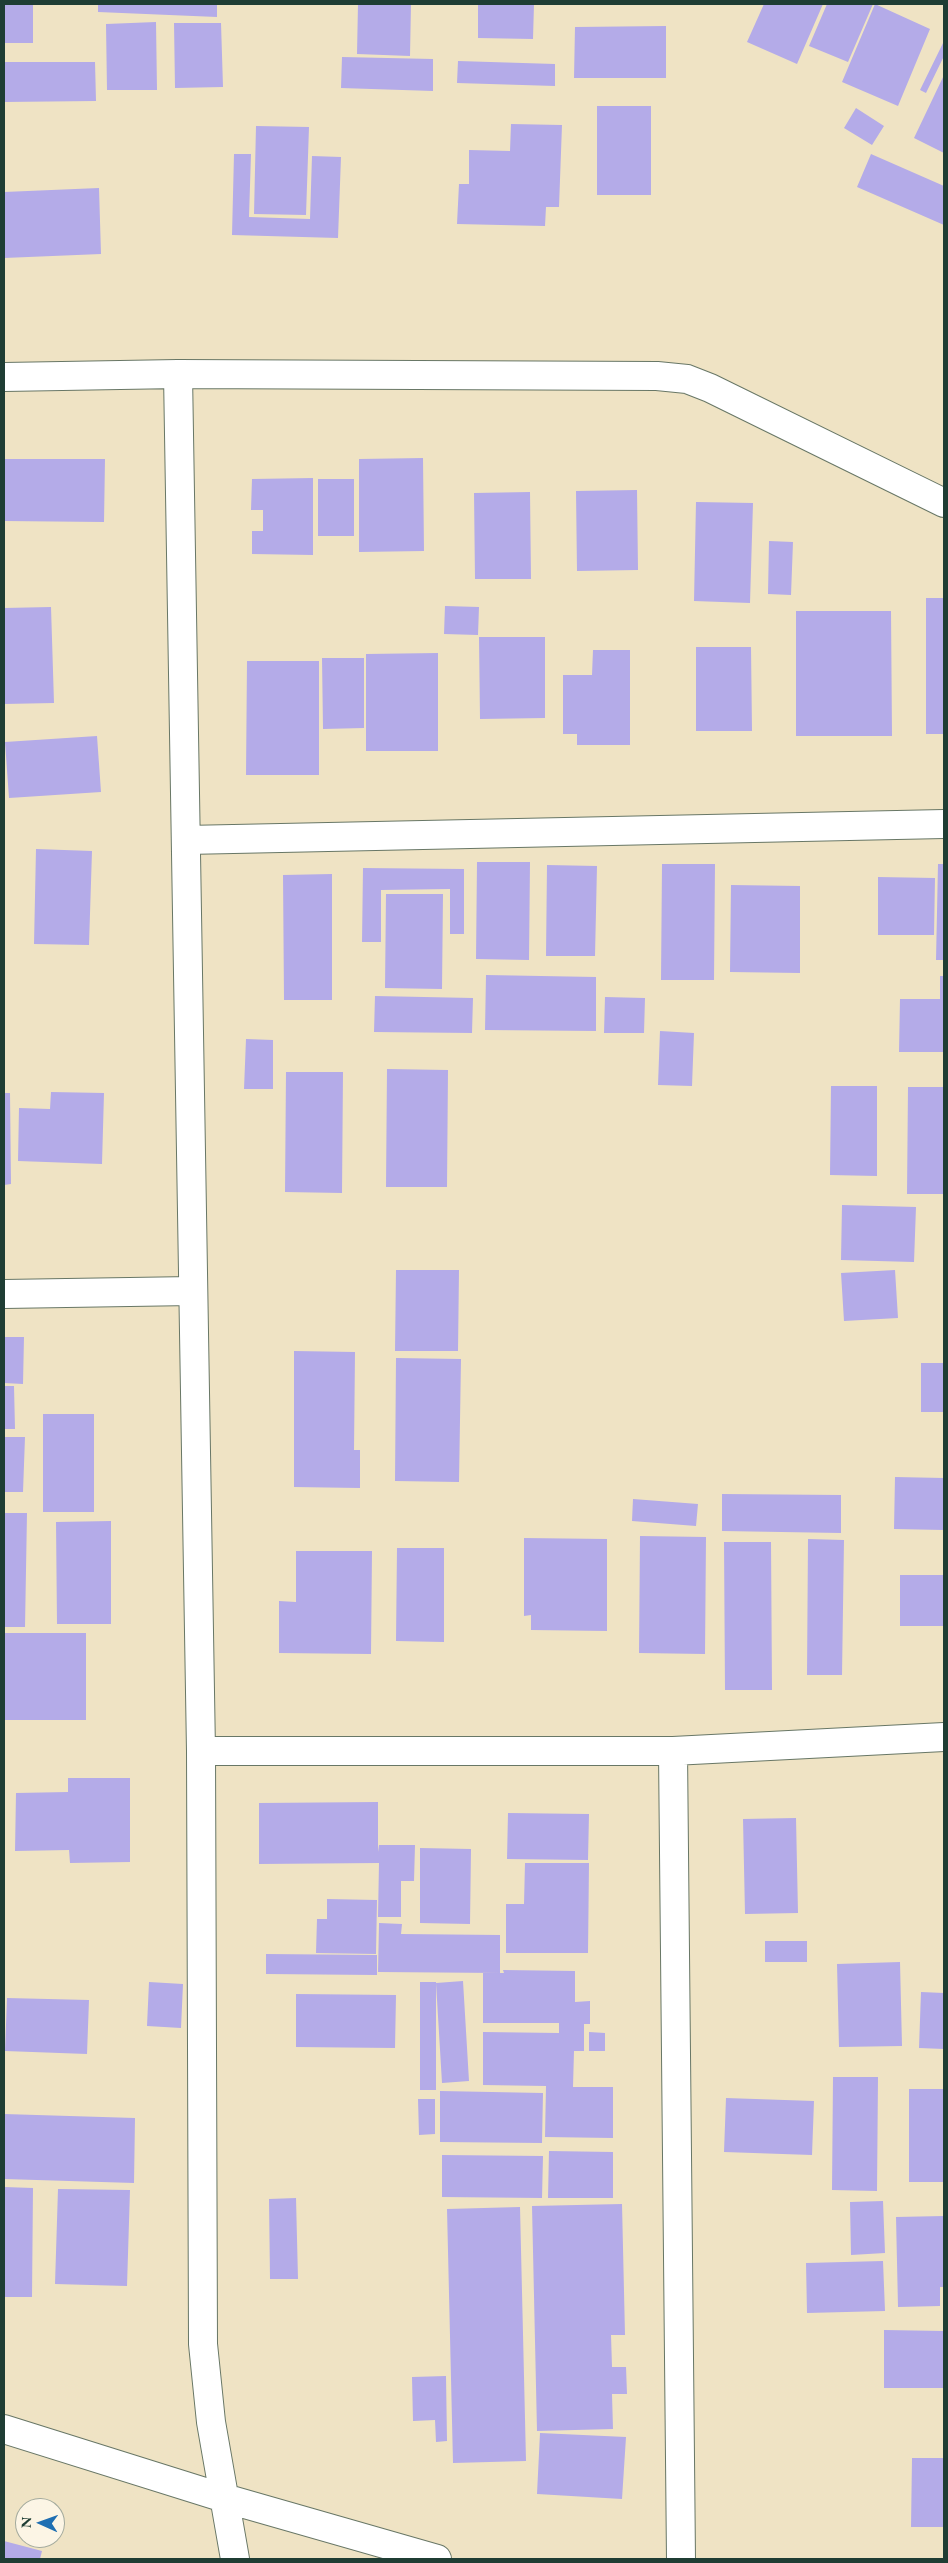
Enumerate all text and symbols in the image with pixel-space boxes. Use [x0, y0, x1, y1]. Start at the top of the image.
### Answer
north arrow [15, 2498, 65, 2548]
text: N [17, 2517, 35, 2528]

